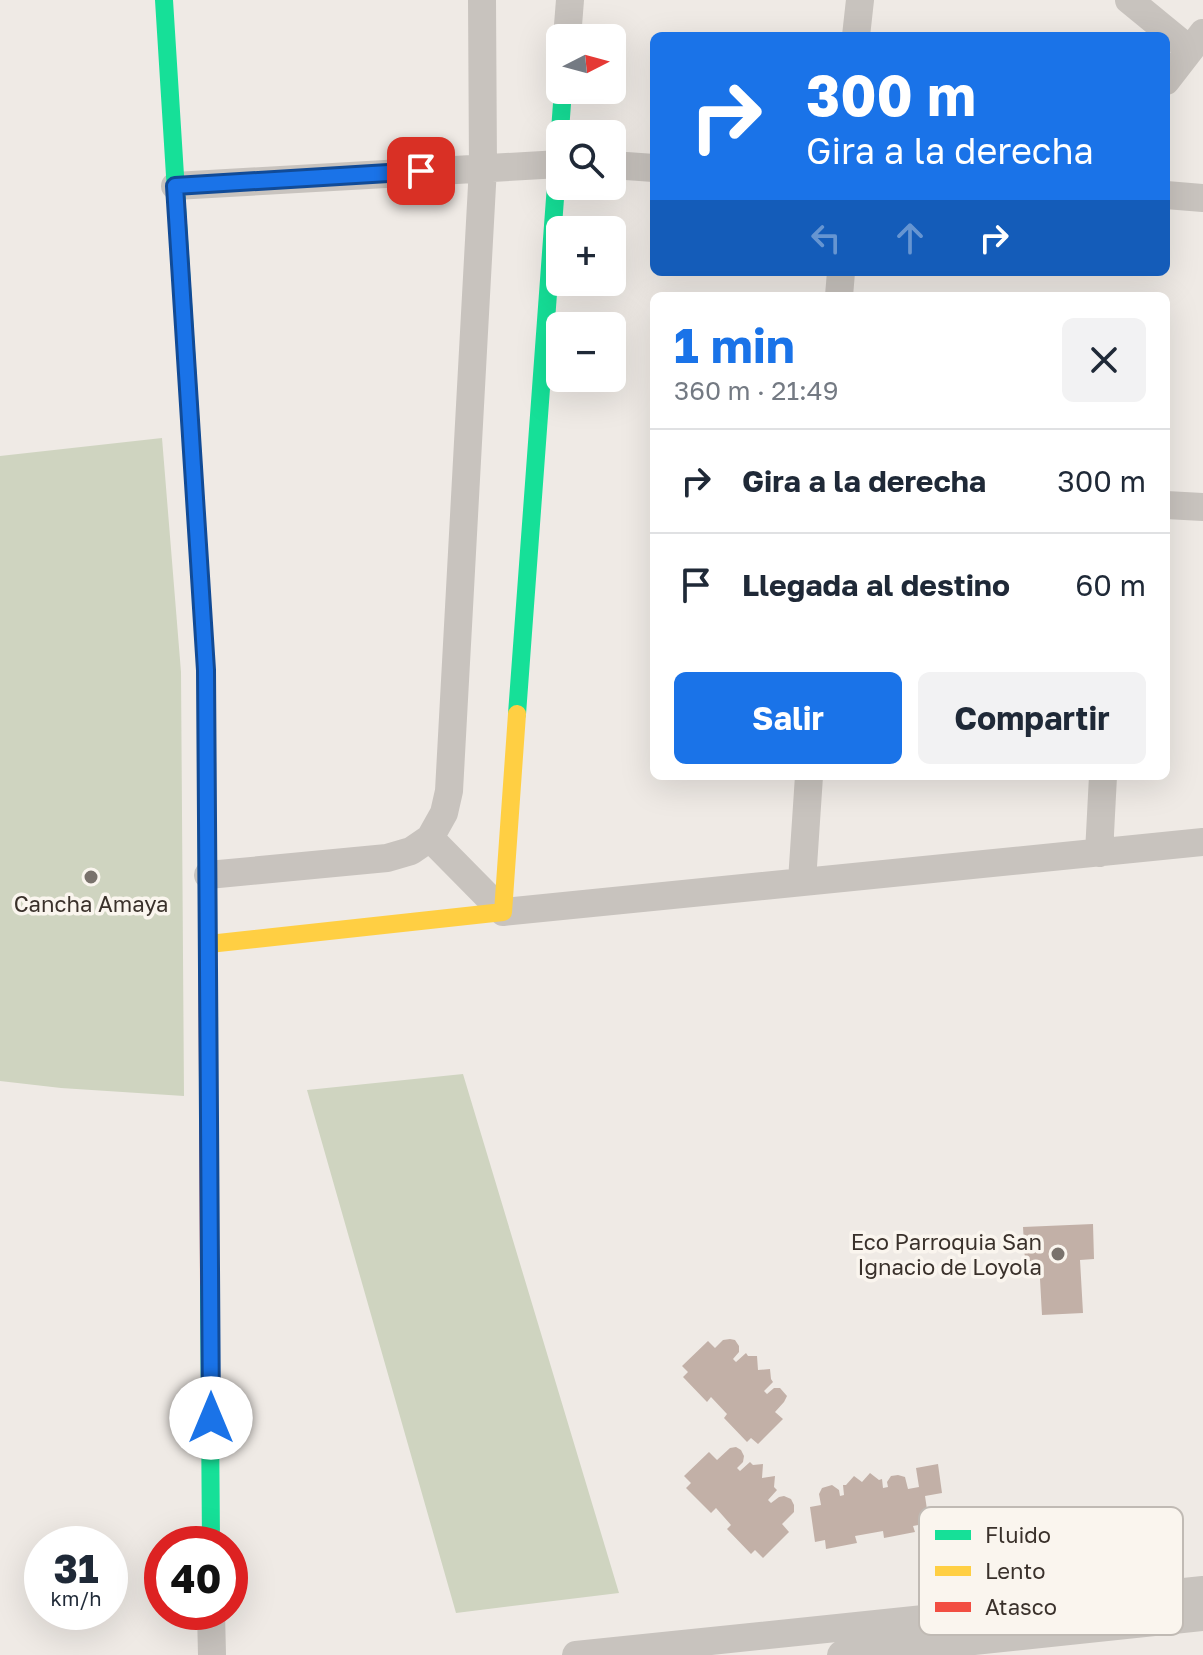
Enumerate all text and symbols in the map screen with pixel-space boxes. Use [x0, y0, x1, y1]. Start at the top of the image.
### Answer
north arrow [546, 24, 626, 104]
map controls [546, 24, 626, 392]
text: 300 m [806, 61, 976, 128]
icon: right [674, 64, 778, 168]
button: search [546, 120, 626, 200]
text: Gira a la derecha [806, 129, 1094, 172]
pin [387, 137, 455, 205]
icon: arrive [399, 149, 443, 193]
button: + [546, 216, 626, 296]
icon: left [804, 216, 848, 260]
icon: ahead [888, 216, 932, 260]
icon: right [972, 216, 1016, 260]
button: − [546, 312, 626, 392]
text: 1 min [674, 316, 795, 374]
button: close [1062, 318, 1146, 402]
text: 360 m · 21:49 [674, 375, 838, 406]
icon: right [674, 459, 718, 503]
text: Gira a la derecha [742, 463, 986, 499]
text: 300 m [1057, 463, 1146, 499]
icon: arrive [674, 563, 718, 607]
text: Llegada al destino [742, 567, 1010, 603]
text: 60 m [1075, 567, 1146, 603]
button: Salir [674, 672, 902, 764]
button: Compartir [918, 672, 1146, 764]
marker: Cancha Amaya [82, 868, 100, 886]
place label: Cancha Amaya [14, 890, 168, 917]
place label: Eco Parroquia San Ignacio de Loyola [851, 1228, 1042, 1280]
marker: Eco Parroquia San Ignacio de Loyola [1049, 1245, 1067, 1263]
position arrow [169, 1376, 253, 1460]
legend [919, 1507, 1183, 1635]
text: Fluido [985, 1521, 1051, 1548]
speed limit sign: 40 [144, 1526, 248, 1630]
text: 31 [54, 1544, 99, 1592]
text: Lento [985, 1557, 1045, 1584]
text: km/h [51, 1586, 101, 1610]
text: Atasco [985, 1593, 1057, 1620]

